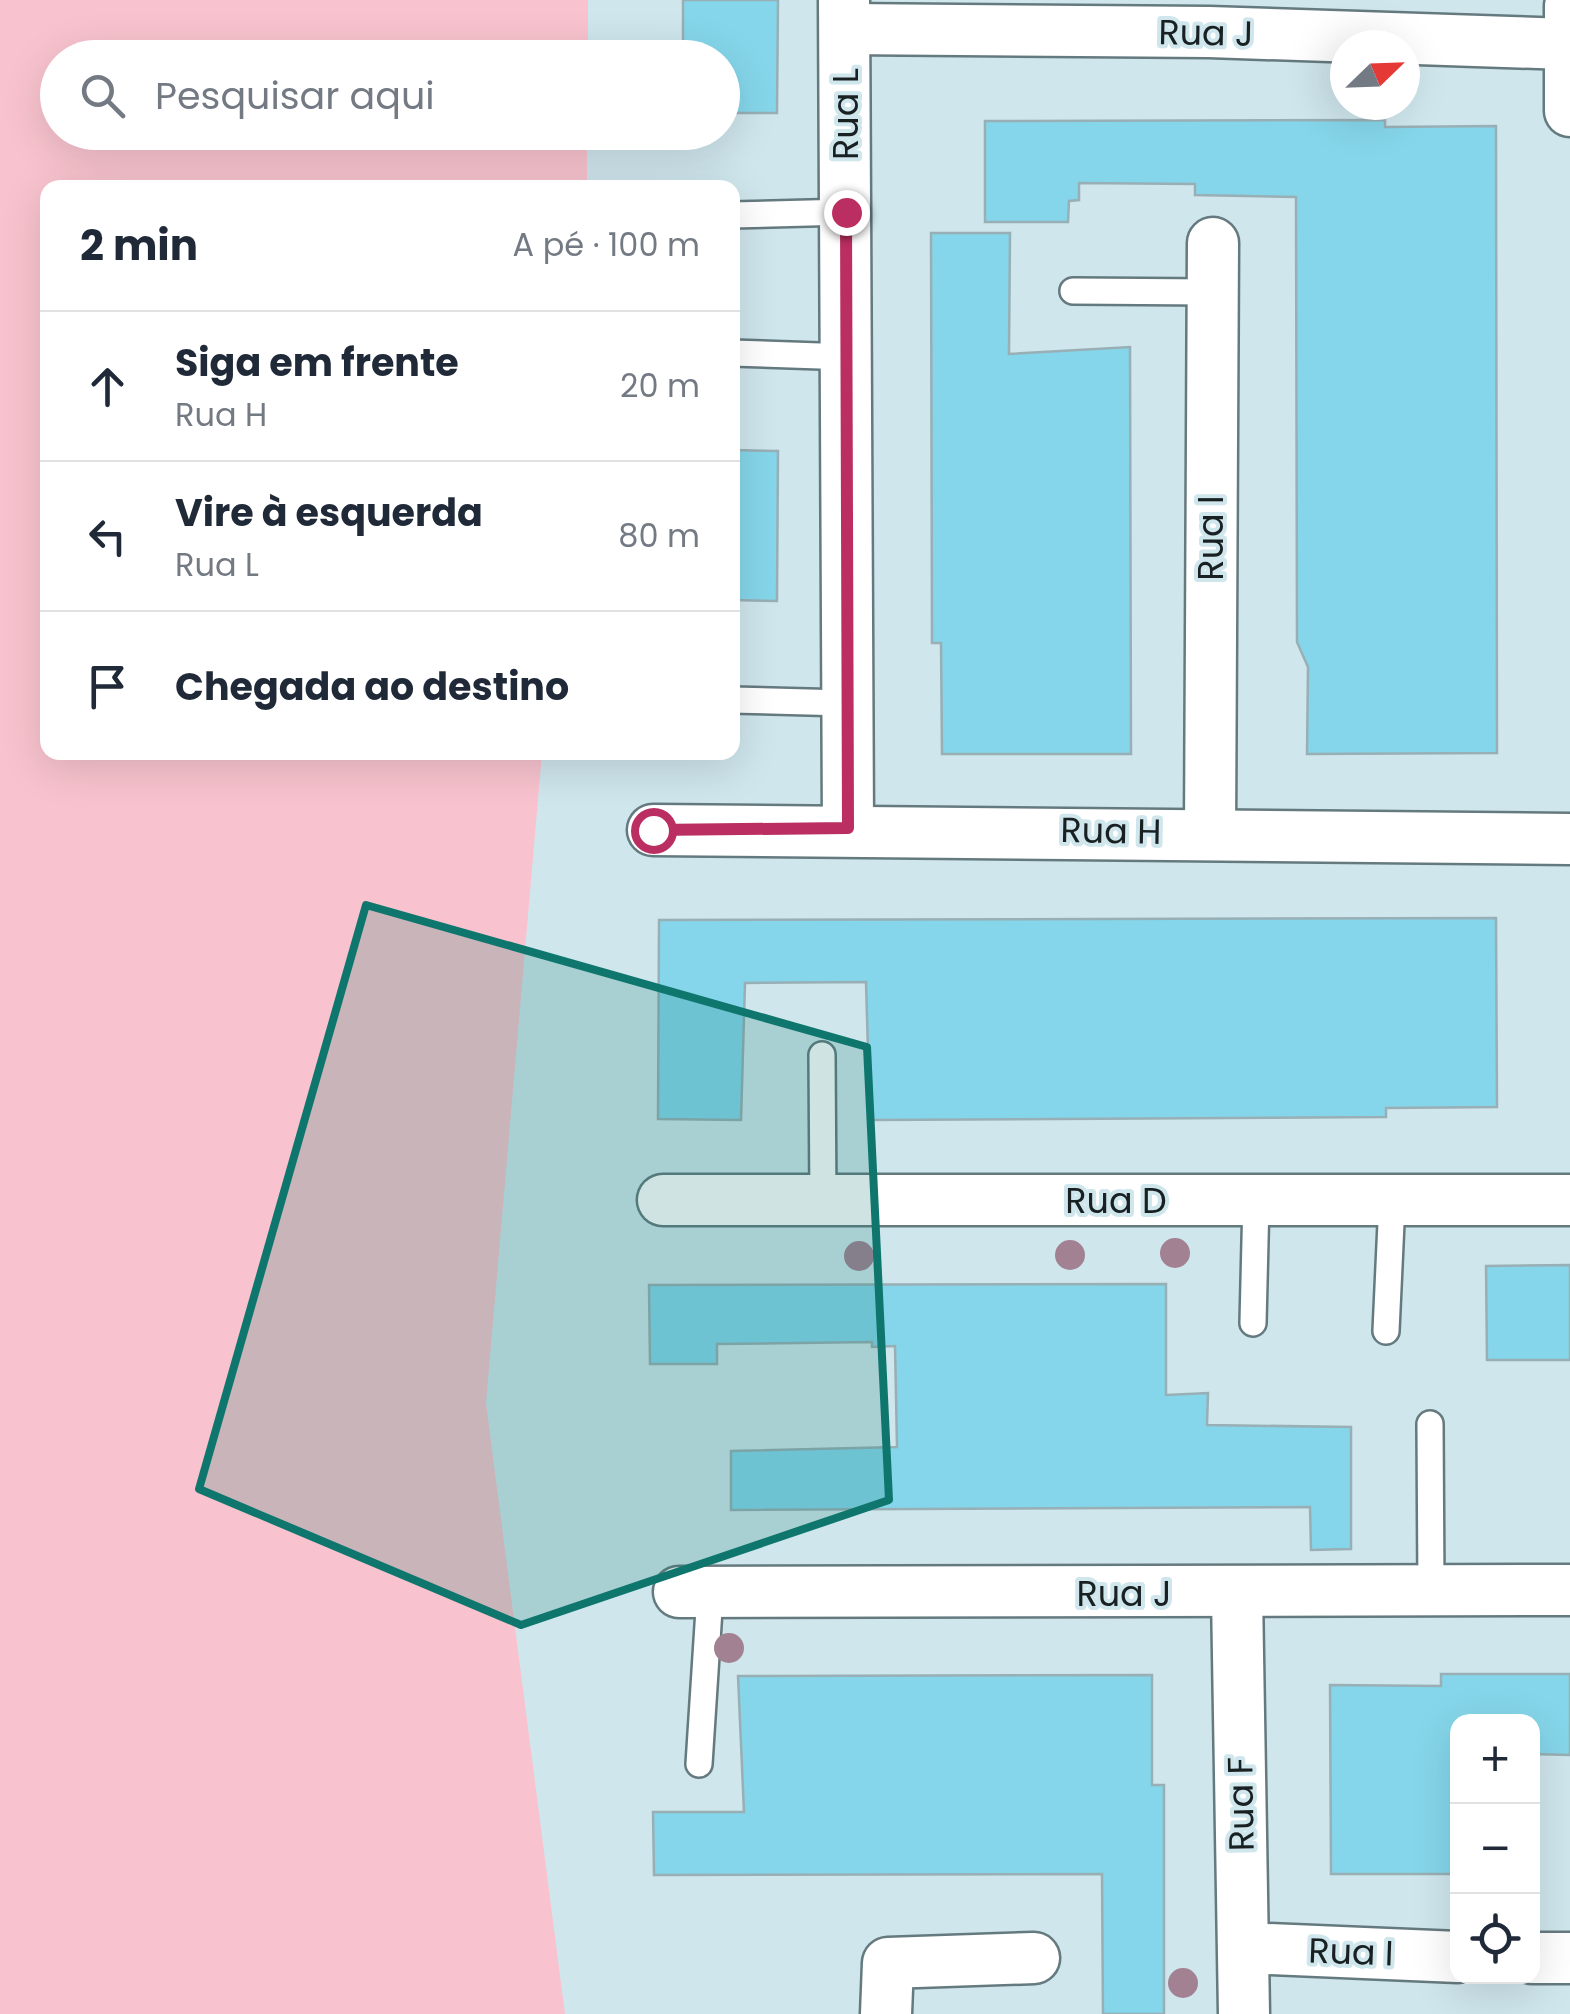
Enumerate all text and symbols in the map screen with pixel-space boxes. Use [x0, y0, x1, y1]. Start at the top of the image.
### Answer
street label: Rua J [1158, 7, 1254, 58]
north arrow [1330, 30, 1420, 120]
search box [40, 40, 740, 150]
icon: search [75, 68, 130, 123]
street label: Rua L [821, 68, 870, 160]
text: Pesquisar aqui [155, 69, 435, 122]
route end [824, 190, 870, 236]
text: 2 min [80, 216, 198, 275]
text: A pé · 100 m [513, 222, 700, 267]
text: Siga em frente [175, 336, 459, 389]
icon: ahead [80, 359, 135, 414]
text: 20 m [620, 363, 700, 408]
text: Rua H [175, 392, 267, 437]
text: Vire à esquerda [175, 486, 483, 539]
street label: Rua I [1186, 495, 1235, 581]
icon: left [80, 509, 135, 564]
text: 80 m [618, 513, 700, 558]
text: Rua L [175, 542, 259, 587]
icon: arrive [80, 659, 135, 714]
text: Chegada ao destino [175, 660, 569, 713]
street label: Rua H [1060, 805, 1162, 856]
route start [631, 808, 677, 854]
street label: Rua D [1065, 1176, 1167, 1225]
street label: Rua J [1076, 1569, 1172, 1618]
map controls [1450, 1714, 1540, 1984]
button: + [1450, 1714, 1540, 1804]
street label: Rua F [1215, 1756, 1266, 1852]
button: − [1450, 1804, 1540, 1894]
button: locate [1450, 1894, 1540, 1984]
street label: Rua I [1308, 1926, 1394, 1977]

